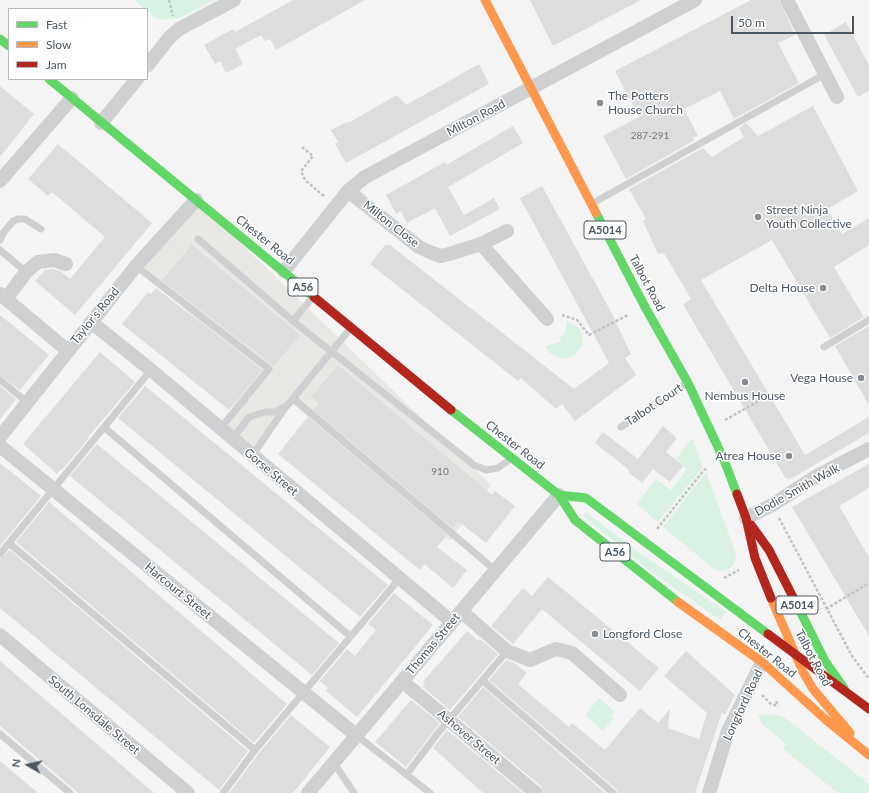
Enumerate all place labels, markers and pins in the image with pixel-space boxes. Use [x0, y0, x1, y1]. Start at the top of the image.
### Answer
place label: The Potters House Church [608, 89, 683, 117]
marker: The Potters House Church [595, 98, 605, 108]
place label: Street Ninja Youth Collective [766, 203, 852, 231]
marker: Street Ninja Youth Collective [753, 212, 763, 222]
place label: Delta House [749, 281, 815, 295]
marker: Delta House [818, 283, 828, 293]
place label: Vega House [790, 371, 853, 385]
marker: Vega House [856, 373, 866, 383]
marker: Nembus House [740, 377, 750, 387]
place label: Nembus House [705, 389, 785, 403]
place label: Atrea House [715, 449, 781, 463]
marker: Atrea House [784, 451, 794, 461]
place label: Longford Close [603, 627, 682, 641]
marker: Longford Close [590, 629, 600, 639]

